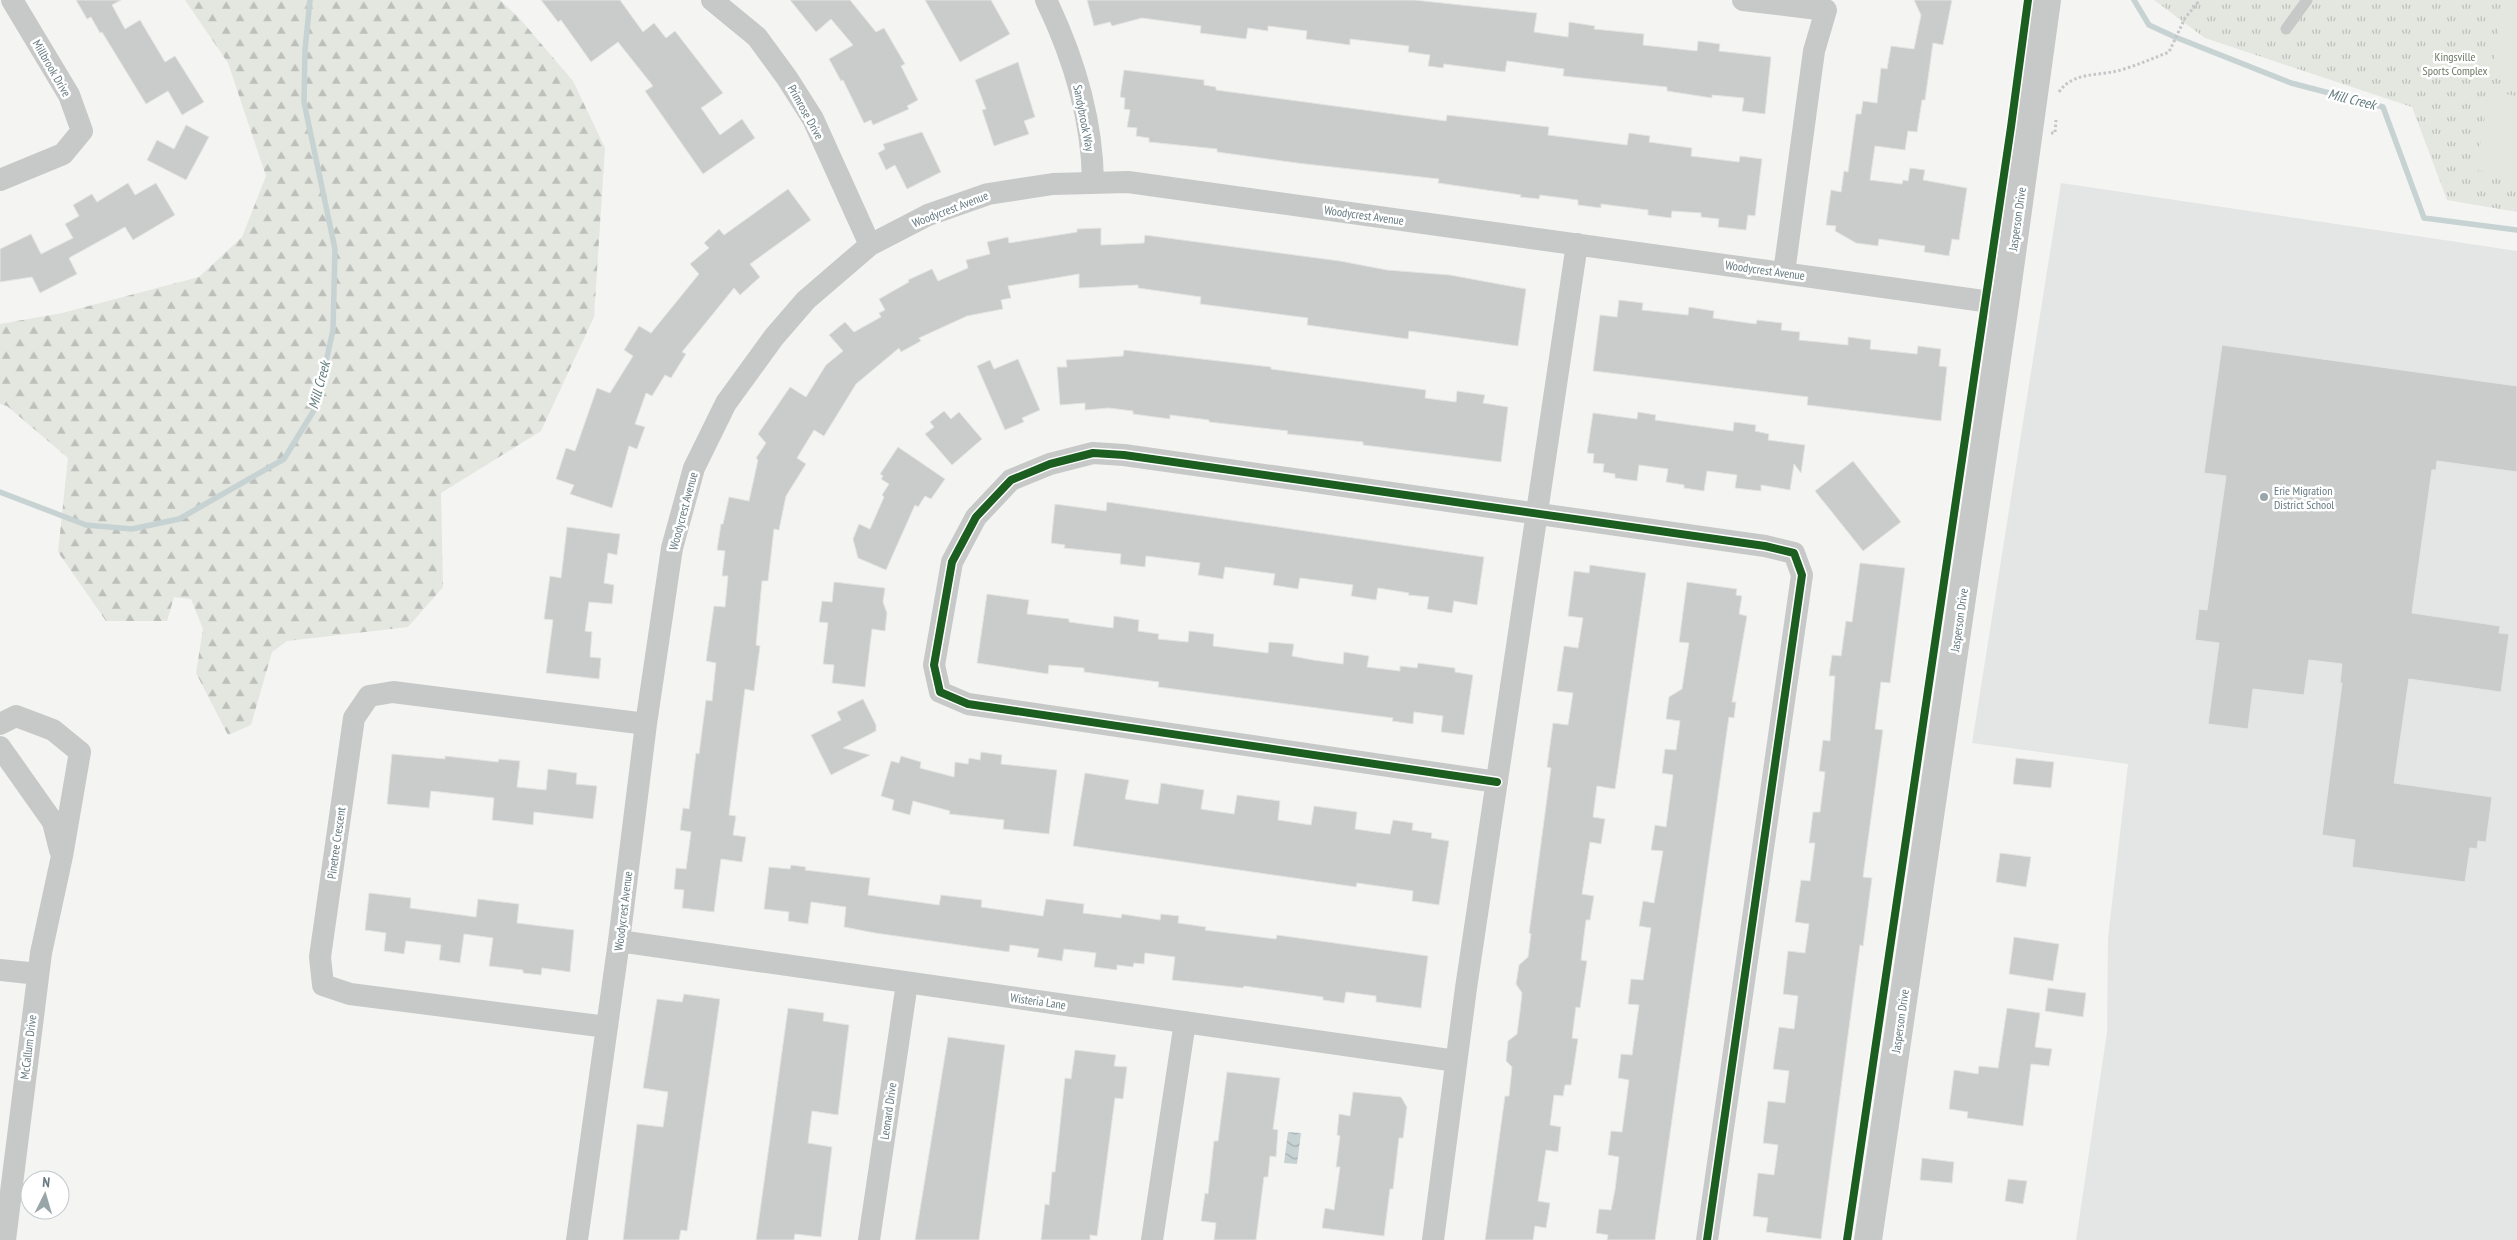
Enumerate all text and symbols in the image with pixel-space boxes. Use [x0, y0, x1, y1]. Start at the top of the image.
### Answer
street label: Millbrook Drive [30, 37, 74, 99]
park label: Kingsville Sports Complex [2423, 49, 2487, 78]
street label: Primrose Drive [785, 82, 827, 142]
street label: Sandybrook Way [1070, 83, 1098, 153]
water label: Mill Creek [2326, 84, 2379, 114]
street label: Jasperson Drive [2005, 186, 2029, 253]
street label: Woodycrest Avenue [910, 188, 990, 230]
street label: Woodycrest Avenue [1323, 202, 1405, 228]
street label: Woodycrest Avenue [1724, 257, 1806, 283]
water label: Mill Creek [304, 358, 334, 411]
street label: Woodycrest Avenue [665, 470, 701, 552]
place label: Erie Migration District School [2274, 483, 2334, 512]
marker: Erie Migration District School [2258, 491, 2270, 503]
street label: Jasperson Drive [1947, 587, 1971, 654]
street label: Pinetree Crescent [324, 805, 349, 880]
street label: Woodycrest Avenue [611, 870, 635, 952]
street label: Jasperson Drive [1888, 988, 1912, 1055]
street label: Wisteria Lane [1009, 990, 1067, 1012]
street label: McCallum Drive [17, 1014, 39, 1080]
street label: Leonard Drive [877, 1081, 899, 1140]
north arrow [20, 1170, 70, 1220]
text: N [42, 1173, 51, 1191]

